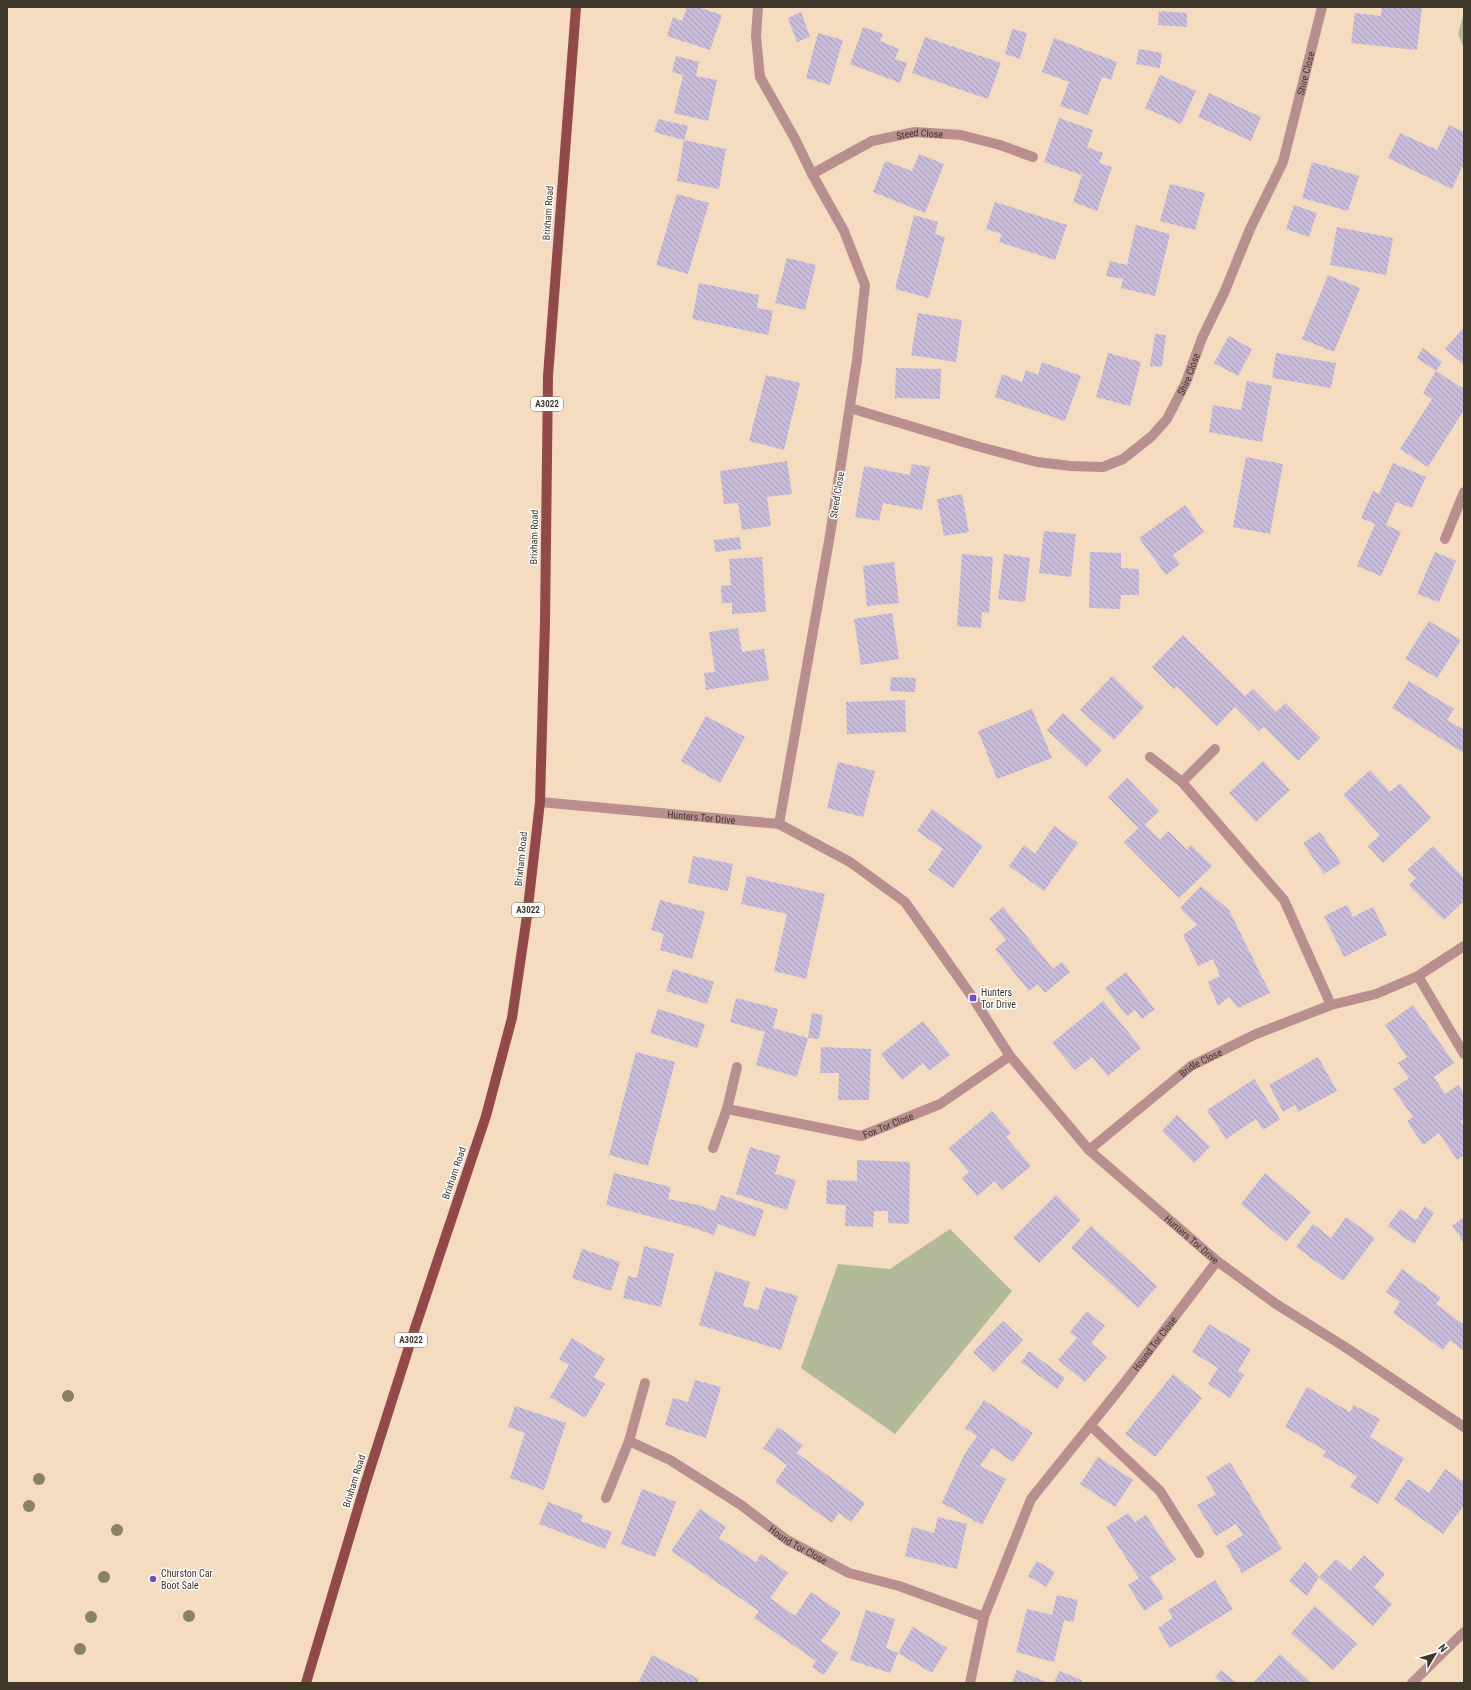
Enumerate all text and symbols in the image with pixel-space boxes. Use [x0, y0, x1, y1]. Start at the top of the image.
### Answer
street label: Shire Close [1295, 50, 1316, 96]
street label: Steed Close [895, 126, 944, 141]
street label: Brixham Road [541, 185, 555, 241]
street label: Shire Close [1175, 351, 1202, 397]
road number: A3022 [531, 397, 563, 411]
street label: Steed Close [828, 471, 846, 519]
street label: Brixham Road [528, 510, 540, 564]
street label: Hunters Tor Drive [667, 808, 736, 825]
street label: Brixham Road [513, 831, 529, 887]
road number: A3022 [512, 903, 544, 917]
place label: Hunters Tor Drive [981, 987, 1016, 1010]
marker: Hunters Tor Drive [968, 993, 978, 1003]
street label: Bridle Close [1177, 1046, 1224, 1079]
street label: Fox Tor Close [861, 1110, 915, 1140]
street label: Brixham Road [440, 1145, 468, 1201]
street label: Hunters Tor Drive [1162, 1213, 1222, 1266]
street label: Hound Tor Close [1130, 1314, 1179, 1373]
road number: A3022 [395, 1333, 427, 1347]
street label: Brixham Road [341, 1453, 367, 1509]
street label: Hound Tor Close [767, 1523, 829, 1566]
place label: Churston Car Boot Sale [161, 1568, 212, 1591]
marker: Churston Car Boot Sale [148, 1574, 158, 1584]
north arrow [1415, 1634, 1455, 1674]
text: N [1435, 1641, 1450, 1655]

